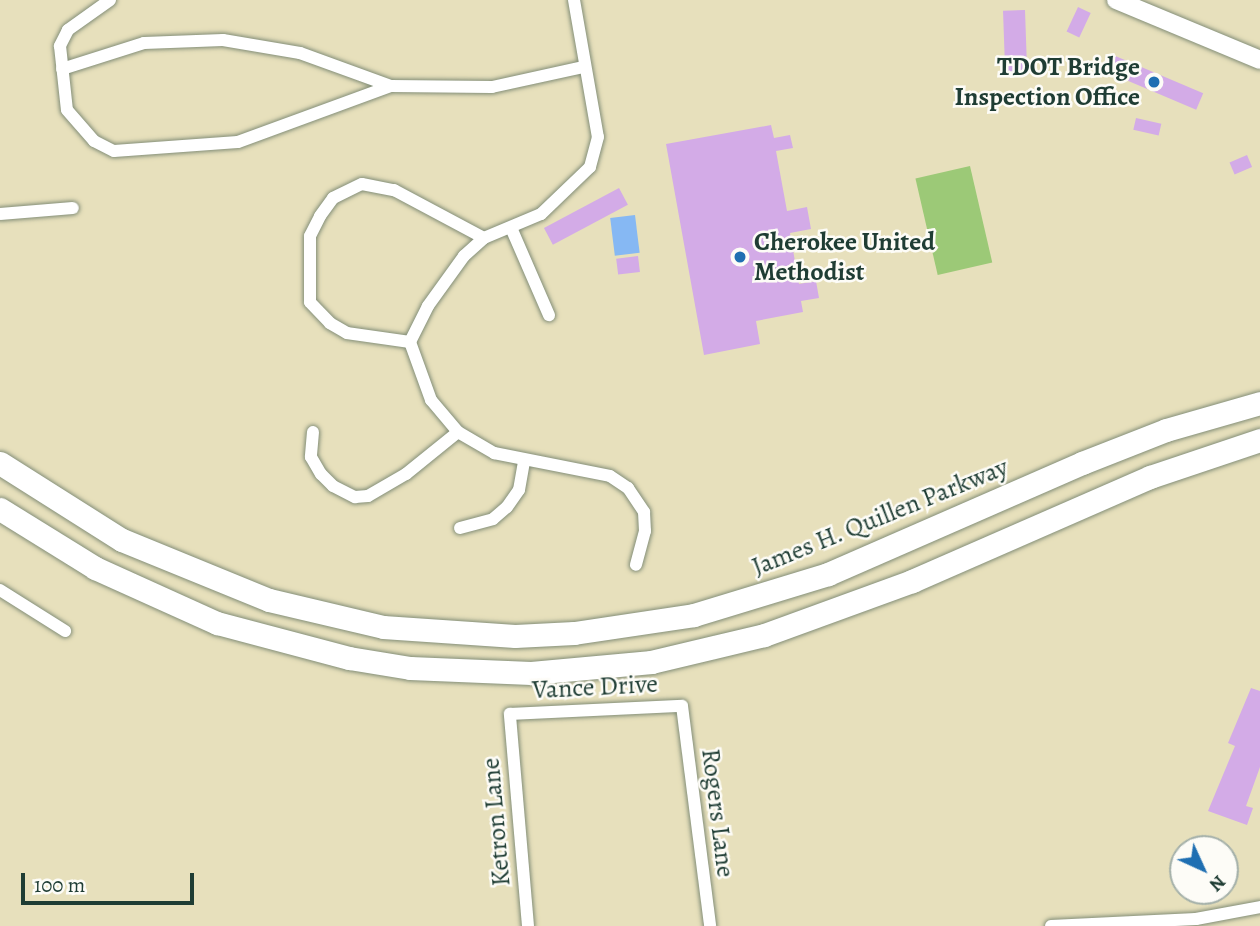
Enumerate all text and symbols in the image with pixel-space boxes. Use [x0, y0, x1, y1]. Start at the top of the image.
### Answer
place label: TDOT Bridge Inspection Office [955, 51, 1140, 112]
marker: TDOT Bridge Inspection Office [1146, 74, 1162, 90]
place label: Cherokee United Methodist [754, 226, 935, 288]
marker: Cherokee United Methodist [732, 249, 748, 265]
street label: James H. Quillen Parkway [747, 451, 1013, 583]
street label: Vance Drive [531, 668, 659, 706]
street label: Rogers Lane [695, 747, 741, 879]
street label: Ketron Lane [475, 756, 517, 888]
north arrow [1169, 835, 1239, 905]
scale bar [24, 860, 198, 904]
text: N [1203, 869, 1232, 898]
text: 100 m [34, 871, 85, 899]

